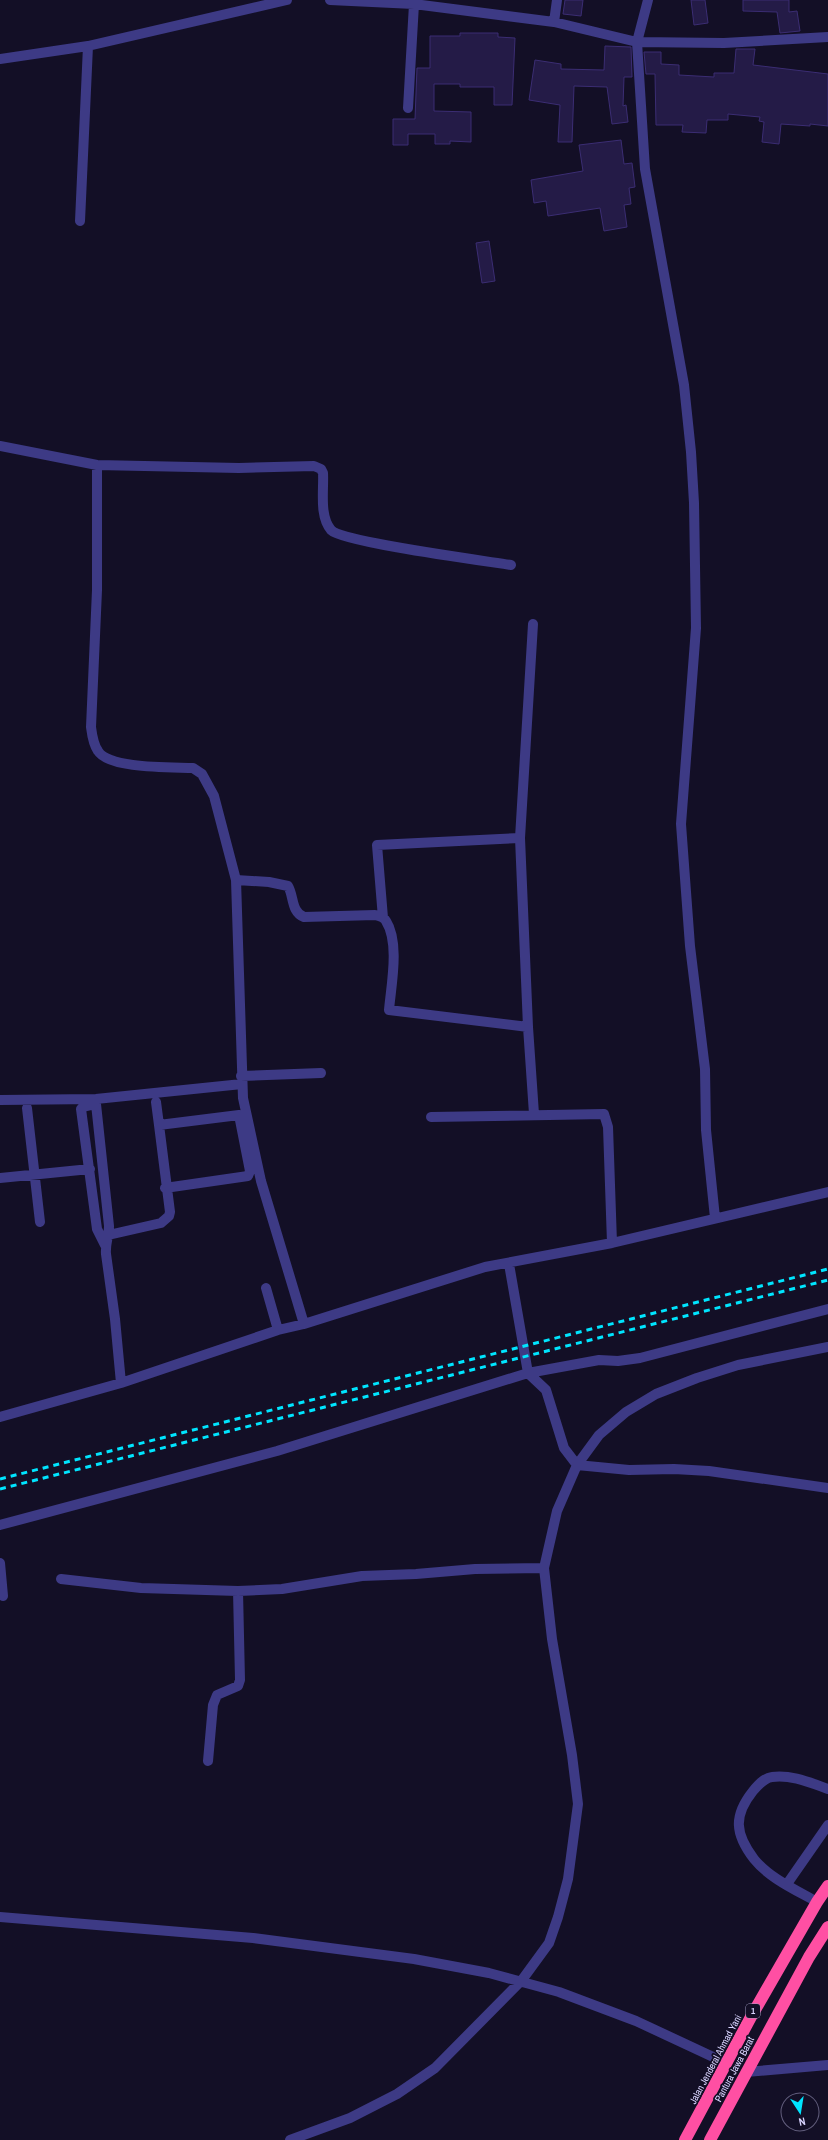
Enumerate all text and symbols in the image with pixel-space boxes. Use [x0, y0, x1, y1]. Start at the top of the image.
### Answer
road number: 1 [746, 2004, 760, 2018]
street label: Jalan Jenderal Ahmad Yani [686, 2012, 745, 2106]
street label: Pantura Jawa Barat [712, 2034, 757, 2104]
north arrow [780, 2092, 820, 2132]
text: N [797, 2114, 807, 2129]

